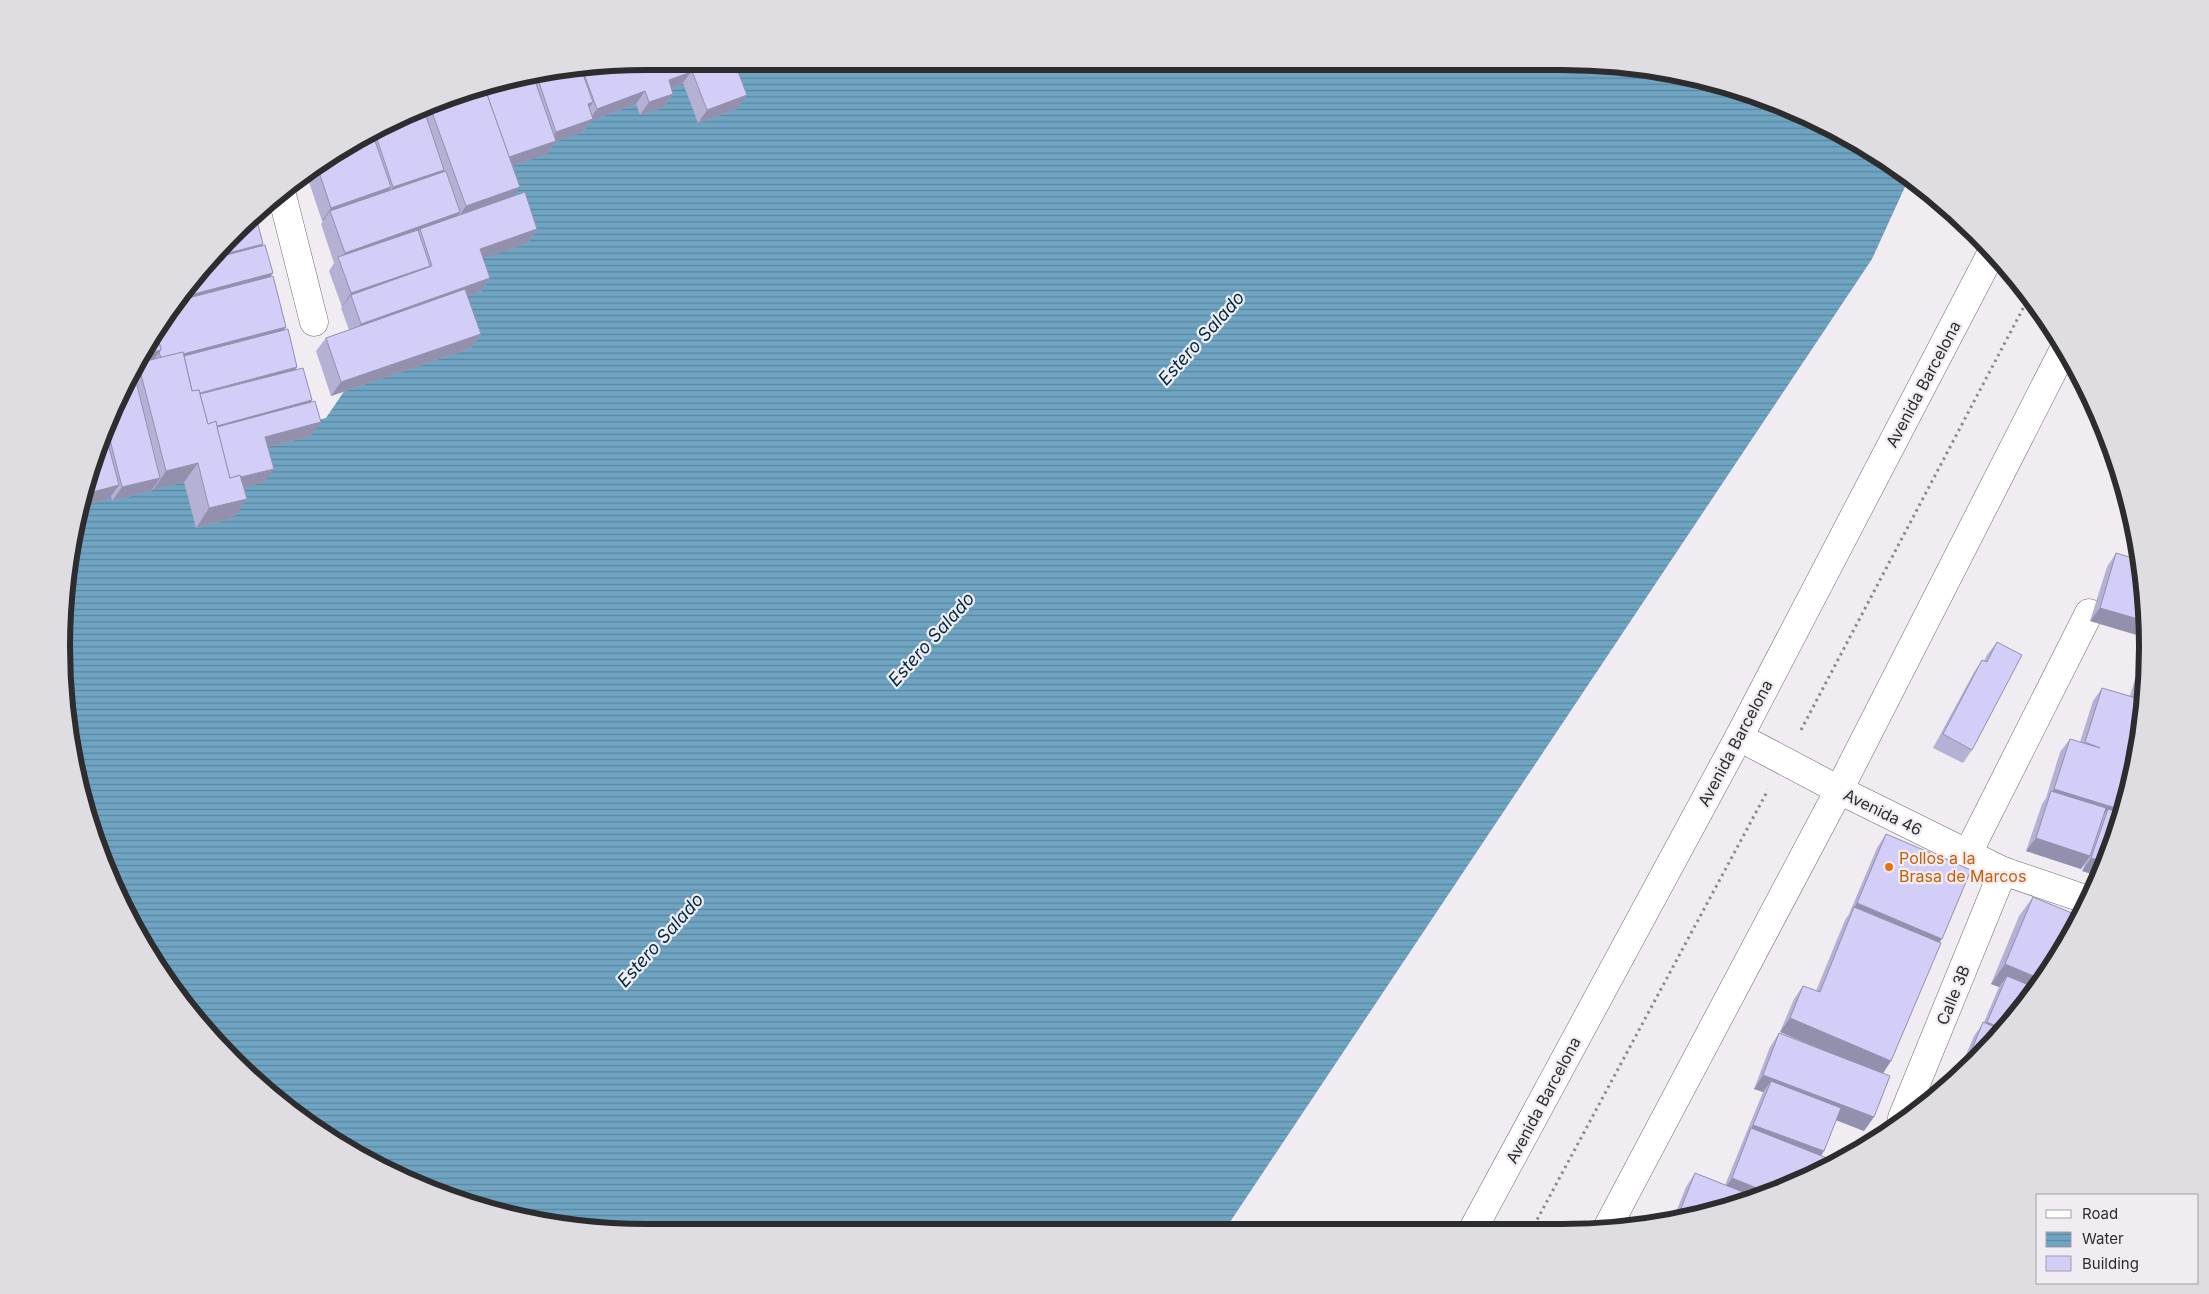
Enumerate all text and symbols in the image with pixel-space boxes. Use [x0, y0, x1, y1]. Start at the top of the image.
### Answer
water label: Estero Salado [1154, 287, 1248, 389]
street label: Avenida Barcelona [1881, 317, 1965, 451]
water label: Estero Salado [884, 588, 978, 690]
street label: Avenida Barcelona [1693, 676, 1777, 810]
street label: Avenida 46 [1840, 784, 1926, 840]
place label: Pollos a la Brasa de Marcos [1899, 848, 2026, 886]
marker: Pollos a la Brasa de Marcos [1883, 861, 1895, 873]
water label: Estero Salado [613, 889, 707, 991]
street label: Calle 3B [1932, 962, 1974, 1028]
street label: Avenida Barcelona [1501, 1033, 1585, 1167]
legend [2036, 1194, 2199, 1284]
text: Road [2082, 1204, 2118, 1223]
text: Water [2082, 1229, 2124, 1248]
text: Building [2082, 1254, 2139, 1273]

